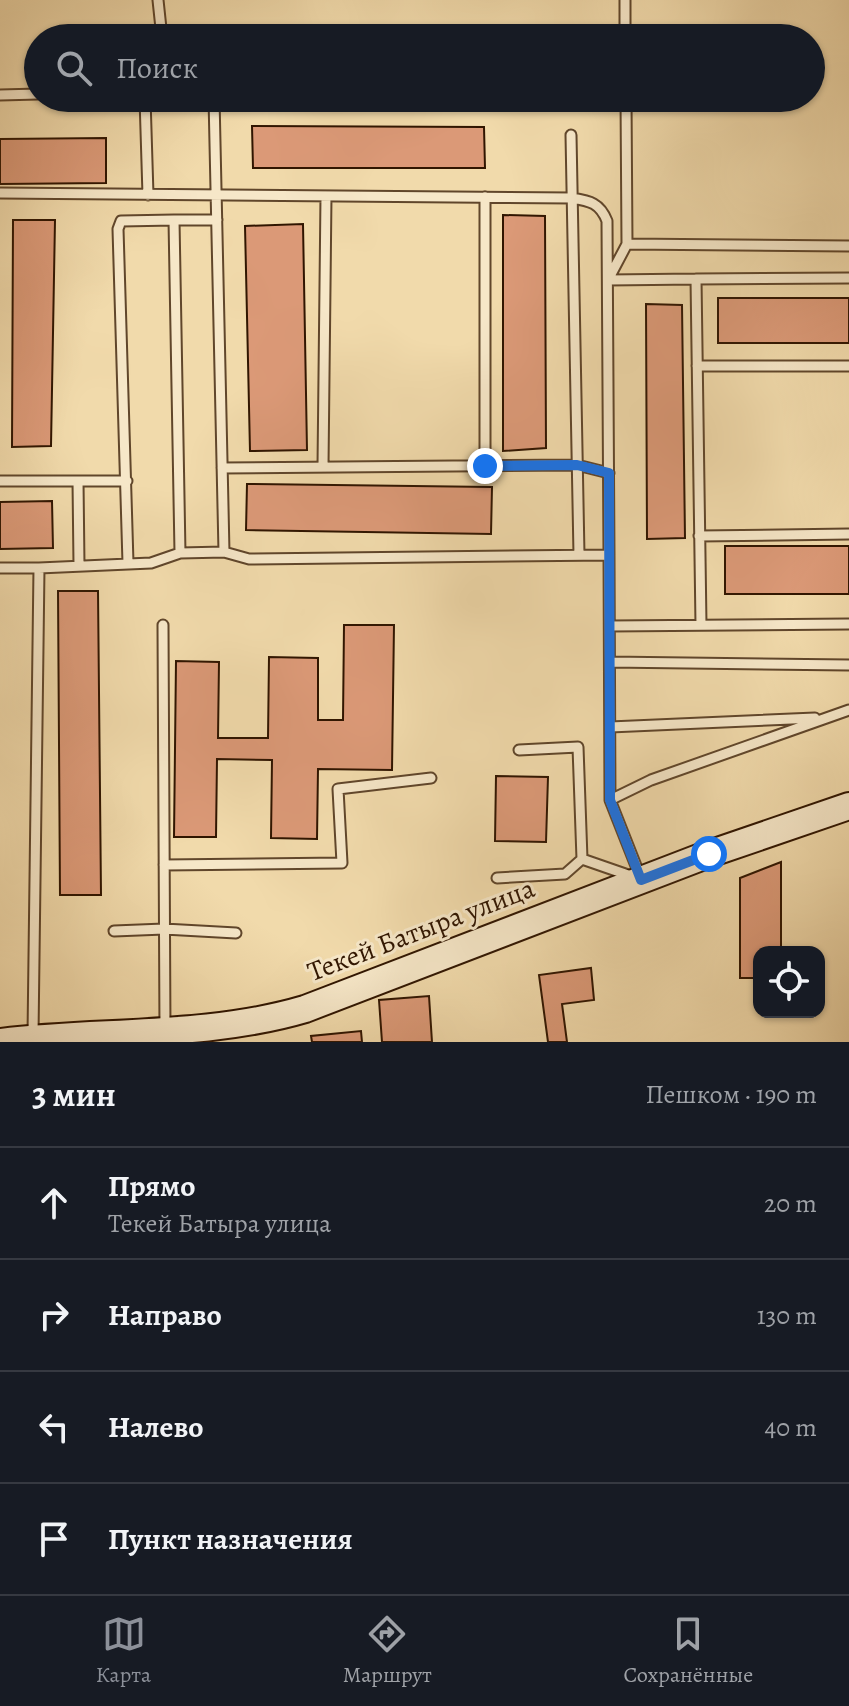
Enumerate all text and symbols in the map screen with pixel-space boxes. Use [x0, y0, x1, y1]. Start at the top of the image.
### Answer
search box [24, 24, 825, 112]
icon: search [52, 46, 96, 90]
text: Поиск [116, 48, 198, 88]
route end [467, 448, 503, 484]
route start [691, 836, 727, 872]
street label: Текей Батыра улица [302, 869, 540, 991]
map controls [753, 946, 825, 1018]
button: locate [753, 946, 825, 1018]
text: 3 мин [32, 1071, 116, 1118]
text: Пешком · 190 m [646, 1077, 817, 1112]
text: Прямо [108, 1166, 195, 1206]
icon: ahead [32, 1181, 76, 1225]
text: 20 m [764, 1186, 817, 1221]
text: Текей Батыра улица [108, 1206, 331, 1241]
icon: right [32, 1293, 76, 1337]
text: Направо [108, 1295, 222, 1335]
text: 130 m [757, 1298, 817, 1333]
icon: left [32, 1405, 76, 1449]
text: Налево [108, 1407, 203, 1447]
text: 40 m [765, 1410, 817, 1445]
icon: arrive [32, 1517, 76, 1561]
text: Пункт назначения [108, 1519, 353, 1559]
tab: Карта [96, 1612, 151, 1690]
tab: Маршрут [343, 1612, 432, 1690]
tab: Сохранённые [623, 1612, 753, 1690]

